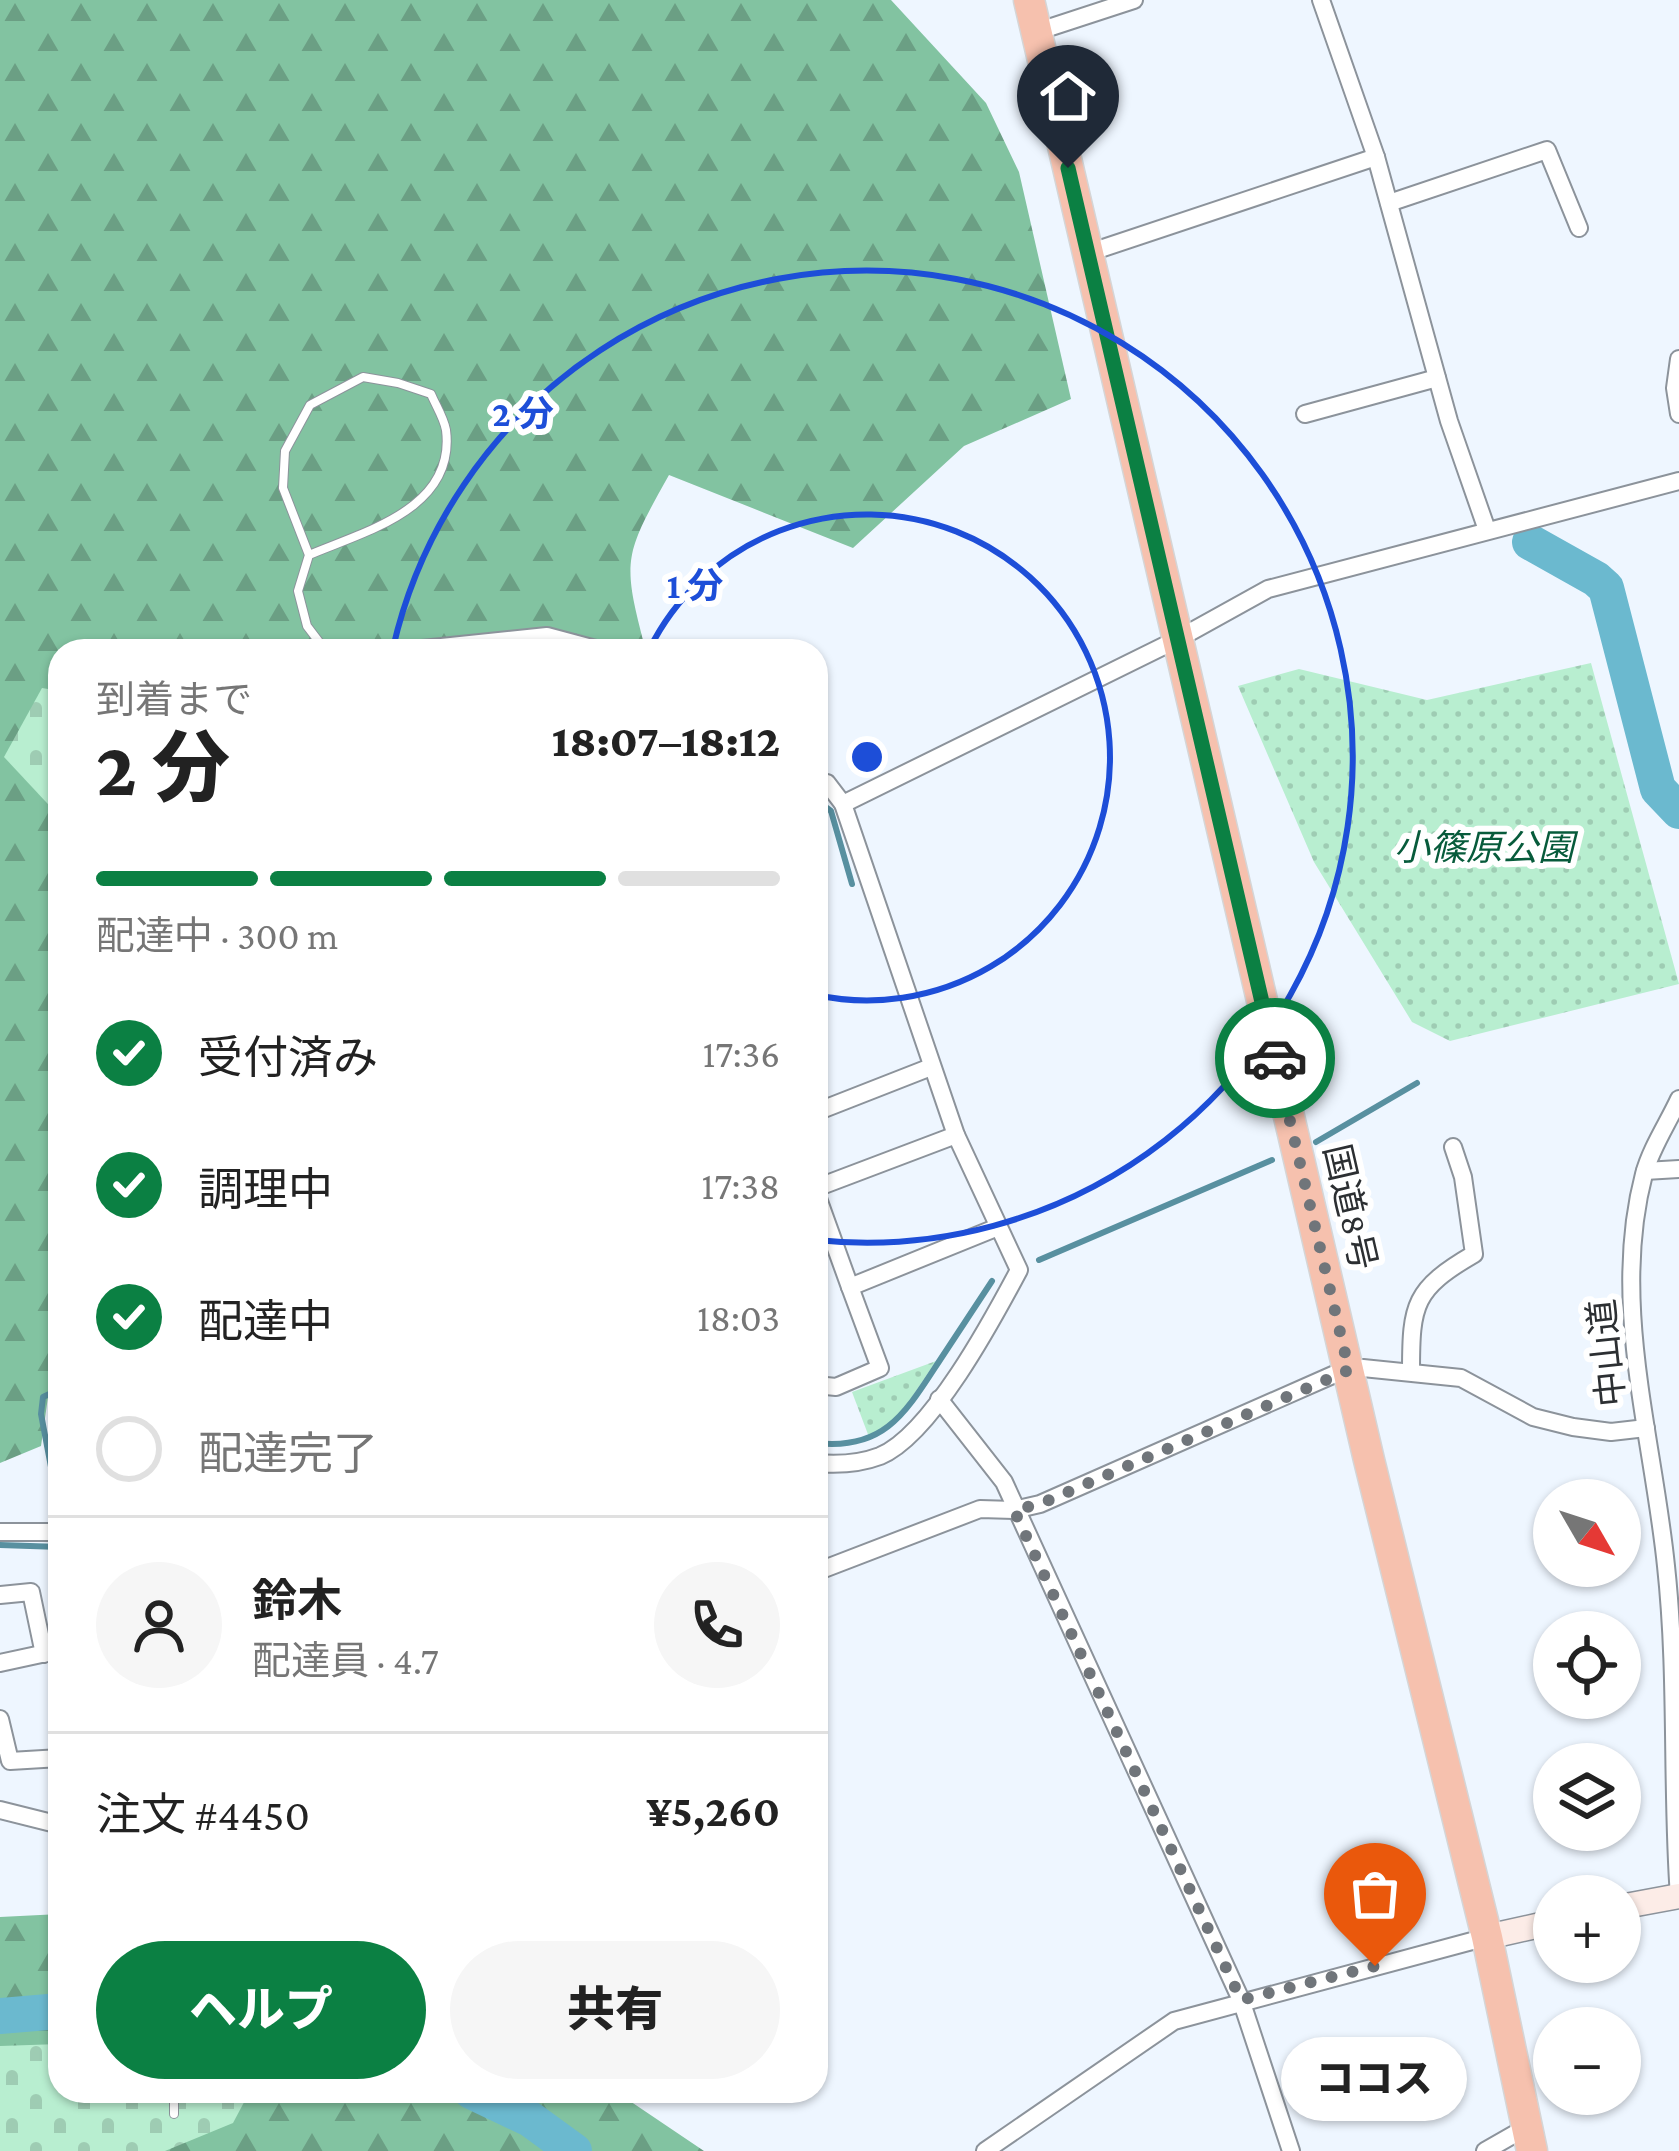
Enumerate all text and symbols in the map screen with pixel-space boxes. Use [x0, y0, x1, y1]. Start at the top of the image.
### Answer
pin [1017, 45, 1119, 168]
icon: home [1035, 63, 1101, 129]
text: 2 分 [492, 394, 554, 434]
text: 1 分 [667, 566, 723, 606]
text: 到着まで [96, 678, 252, 721]
text: 18:07–18:12 [552, 716, 780, 766]
text: 2 分 [96, 725, 230, 812]
centre of rings [846, 736, 888, 778]
park label: 小篠原公園 [1394, 828, 1579, 868]
text: 配達中 · 300 m [96, 914, 338, 957]
courier [1215, 998, 1335, 1118]
icon: check [96, 1020, 162, 1086]
icon: car [1242, 1025, 1308, 1091]
text: 17:36 [702, 1032, 780, 1075]
text: 受付済み [198, 1033, 378, 1083]
street label: 国道8号 [1316, 1141, 1384, 1274]
icon: check [96, 1152, 162, 1218]
text: 17:38 [701, 1164, 780, 1207]
text: 調理中 [198, 1165, 333, 1215]
icon: check [96, 1284, 162, 1350]
text: 18:03 [697, 1296, 780, 1339]
text: 配達中 [198, 1297, 333, 1347]
street label: 中山道 [1581, 1297, 1633, 1409]
text: 配達完了 [198, 1429, 378, 1479]
north arrow [1533, 1479, 1641, 1587]
map controls [1533, 1479, 1641, 2115]
button: person [96, 1562, 222, 1688]
button: phone [654, 1562, 780, 1688]
text: 鈴木 [252, 1576, 342, 1626]
button: locate [1533, 1611, 1641, 1719]
text: 配達員 · 4.7 [252, 1639, 439, 1682]
button: layers [1533, 1743, 1641, 1851]
text: ¥5,260 [646, 1786, 780, 1836]
text: 注文 #4450 [96, 1790, 310, 1840]
pin [1324, 1843, 1426, 1966]
icon: bag [1342, 1861, 1408, 1927]
button: + [1533, 1875, 1641, 1983]
button: ヘルプ [96, 1941, 426, 2079]
button: 共有 [450, 1941, 780, 2079]
button: − [1533, 2007, 1641, 2115]
callout: ココス [1282, 2038, 1468, 2122]
text: ココス [1315, 2057, 1433, 2100]

